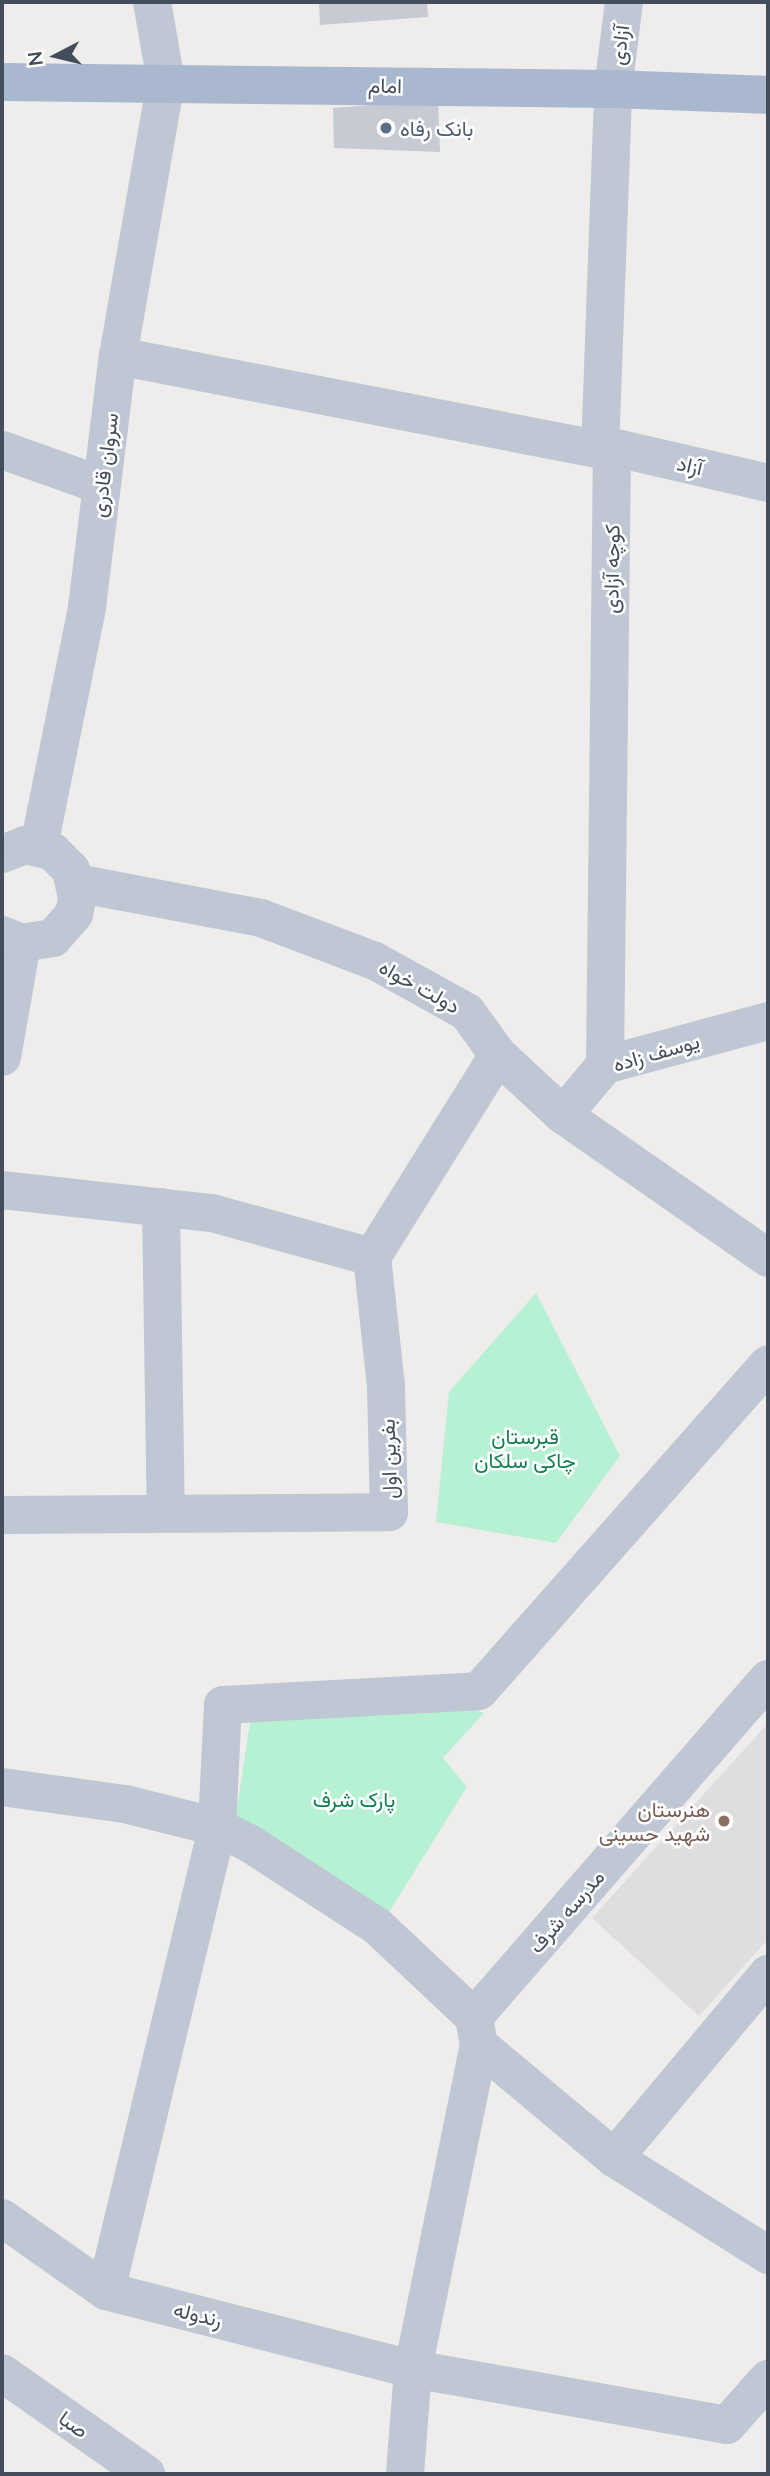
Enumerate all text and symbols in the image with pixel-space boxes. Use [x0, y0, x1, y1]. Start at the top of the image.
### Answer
north arrow [21, 21, 91, 91]
street label: آزادی [604, 23, 634, 67]
text: N [22, 50, 47, 67]
street label: امام [368, 72, 402, 98]
place label: بانک رفاه [400, 115, 473, 141]
marker: بانک رفاه [378, 120, 394, 136]
street label: سروان قادری [85, 411, 123, 519]
street label: آزاد [675, 450, 705, 480]
street label: کوچه آزادی [598, 524, 624, 614]
street label: دولت خواه [375, 954, 465, 1018]
street label: یوسف زاده [610, 1028, 702, 1076]
street label: بفرین اول [374, 1419, 402, 1499]
park label: قبرستان چاکی سلکان [474, 1423, 576, 1473]
park label: پارک شرف [313, 1786, 395, 1812]
place label: هنرستان شهید حسینی [599, 1796, 710, 1846]
marker: هنرستان شهید حسینی [716, 1813, 732, 1829]
street label: مدرسه شرف [523, 1864, 609, 1958]
street label: رندوله [171, 2296, 225, 2332]
street label: صبا [54, 2405, 94, 2443]

